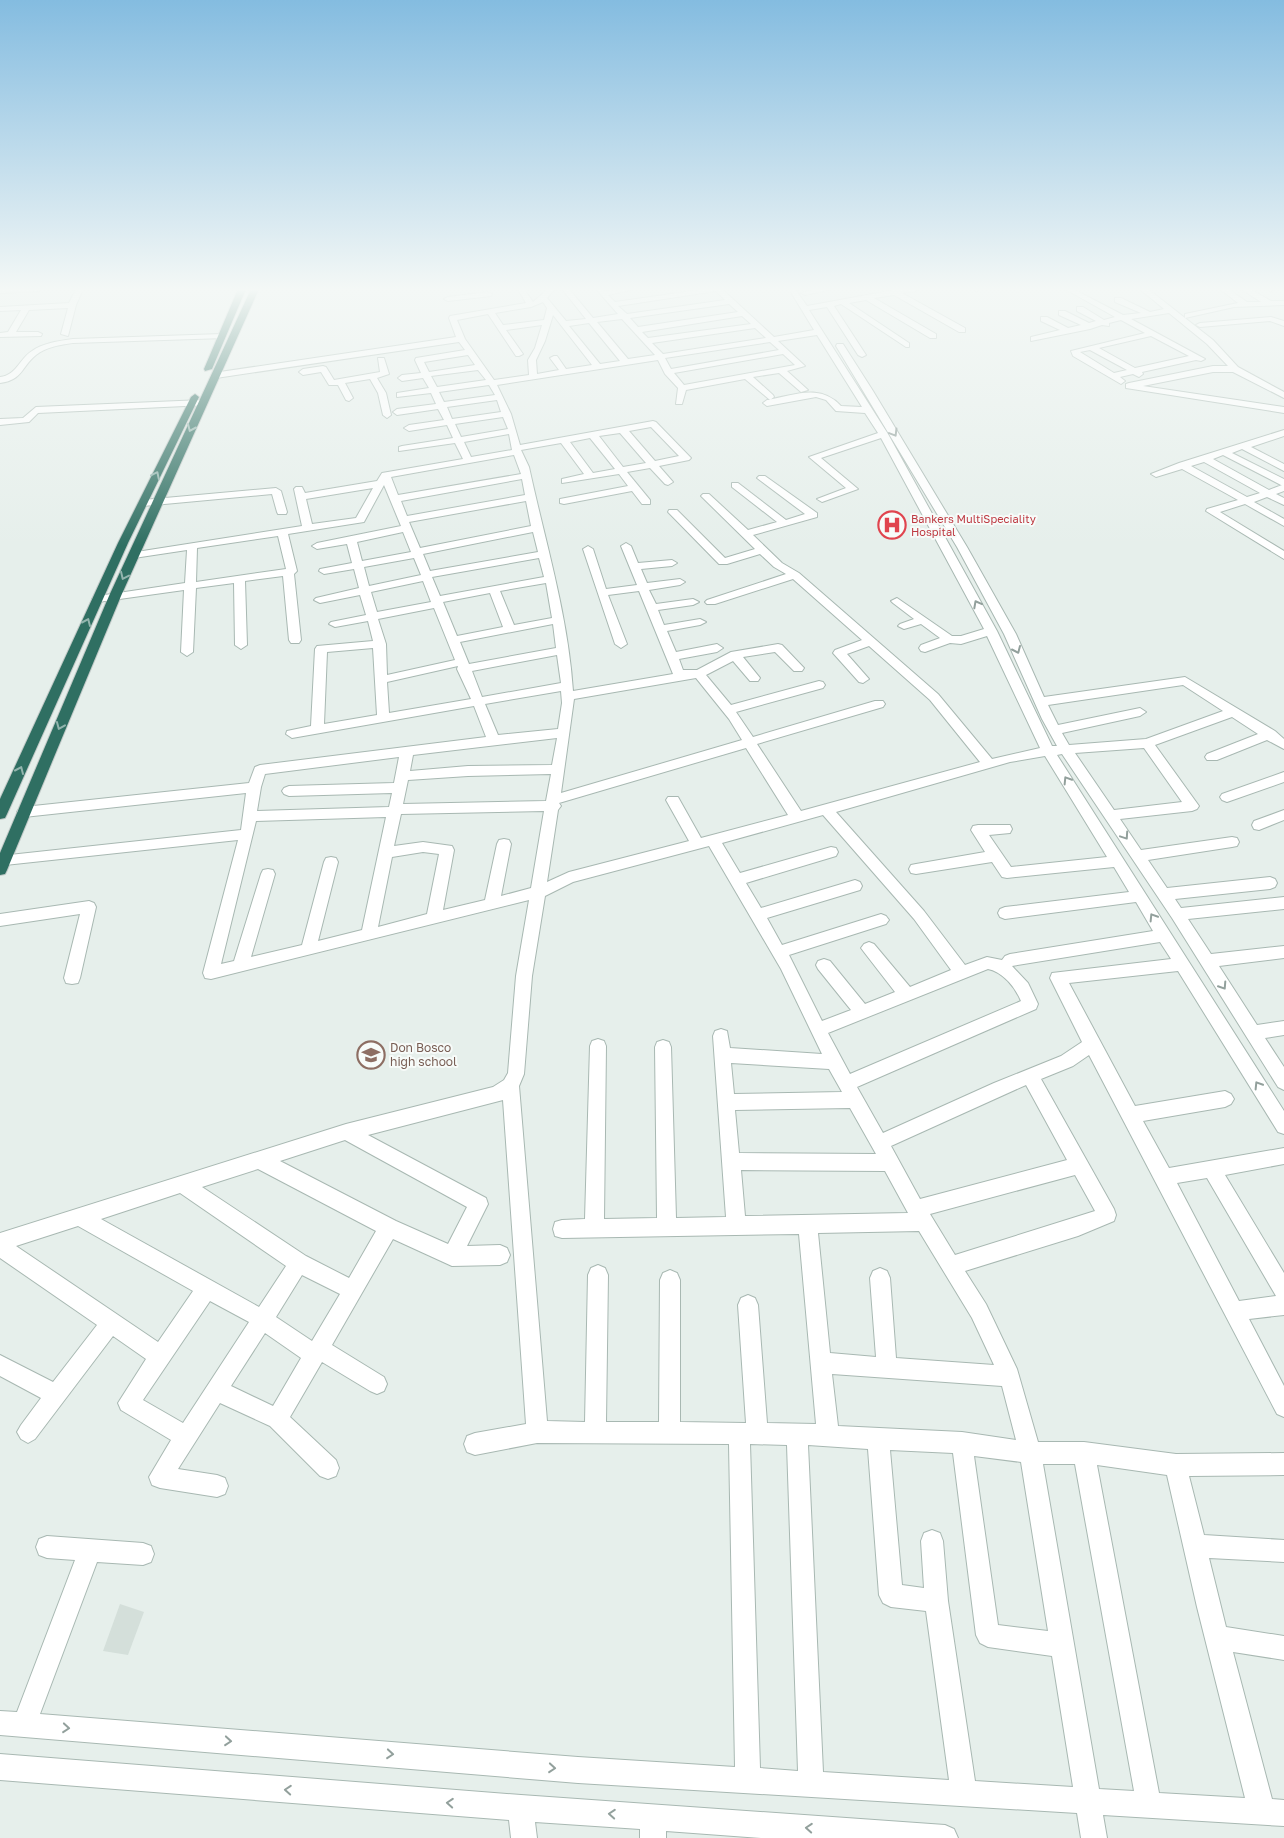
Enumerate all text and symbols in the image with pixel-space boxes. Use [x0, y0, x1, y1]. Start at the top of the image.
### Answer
one-way arrow [187, 423, 198, 432]
one-way arrow [888, 427, 898, 436]
one-way arrow [150, 471, 161, 480]
hospital icon: Bankers MultiSpeciality Hospital [877, 510, 907, 540]
place label: Bankers MultiSpeciality Hospital [911, 512, 1036, 538]
one-way arrow [120, 571, 130, 580]
one-way arrow [973, 600, 983, 609]
one-way arrow [81, 618, 92, 627]
one-way arrow [1011, 645, 1022, 654]
one-way arrow [56, 721, 67, 730]
one-way arrow [14, 766, 25, 775]
one-way arrow [1063, 776, 1073, 785]
one-way arrow [1119, 830, 1128, 839]
one-way arrow [1150, 914, 1159, 923]
one-way arrow [1217, 981, 1227, 990]
school or university icon: Don Bosco high school [356, 1040, 386, 1070]
place label: Don Bosco high school [390, 1040, 457, 1069]
one-way arrow [1255, 1081, 1264, 1090]
one-way arrow [62, 1722, 70, 1733]
one-way arrow [224, 1736, 232, 1747]
one-way arrow [386, 1749, 394, 1760]
one-way arrow [548, 1762, 556, 1773]
one-way arrow [284, 1785, 292, 1796]
one-way arrow [446, 1797, 454, 1808]
one-way arrow [608, 1808, 616, 1819]
one-way arrow [805, 1823, 813, 1834]

